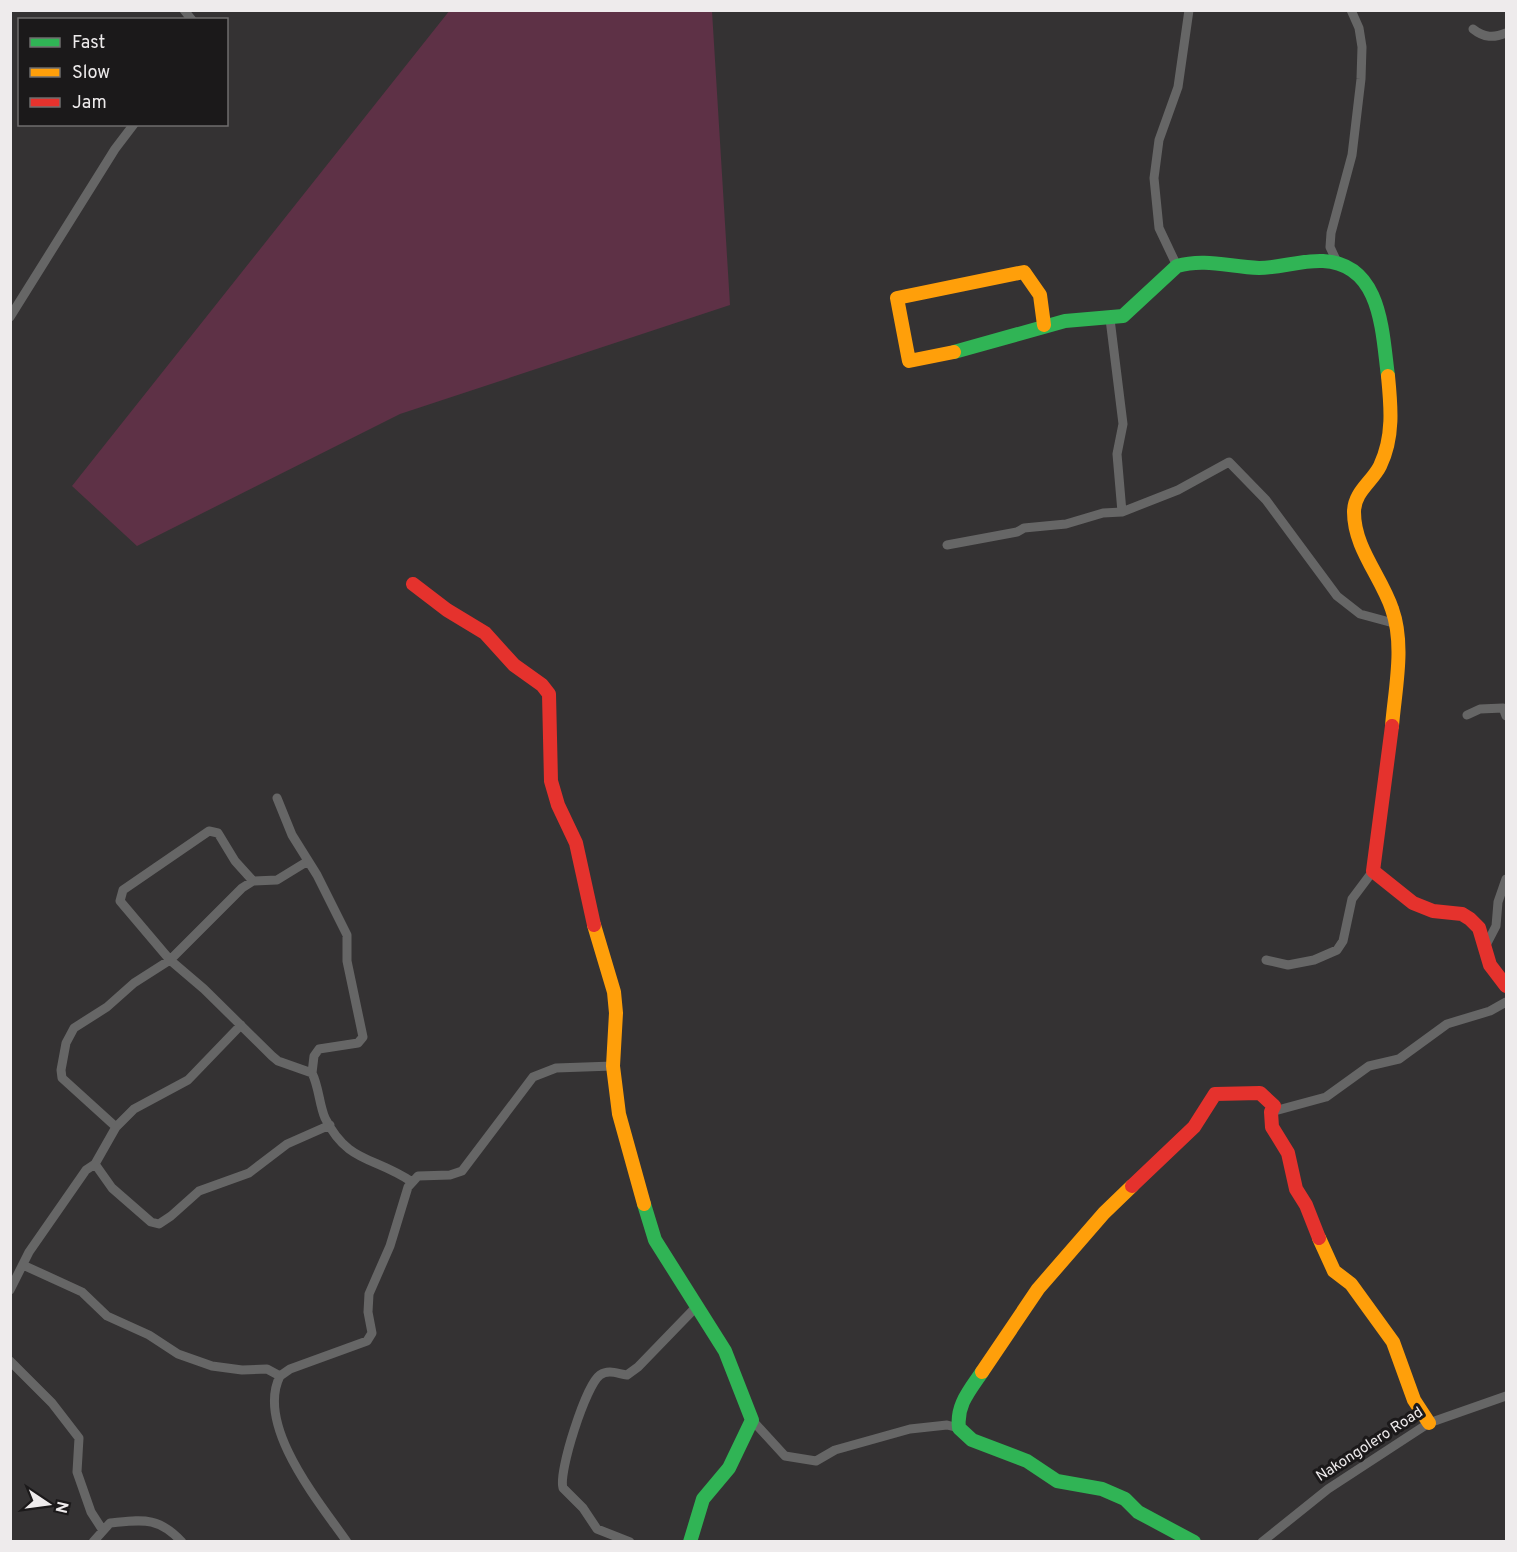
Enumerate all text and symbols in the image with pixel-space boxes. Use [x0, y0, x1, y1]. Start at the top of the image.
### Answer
legend [18, 18, 228, 126]
text: Fast [72, 32, 105, 55]
text: Slow [72, 62, 110, 85]
text: Jam [72, 92, 107, 115]
street label: Nakongolero Road [1313, 1403, 1427, 1487]
north arrow [18, 1474, 78, 1534]
text: N [50, 1499, 72, 1515]

